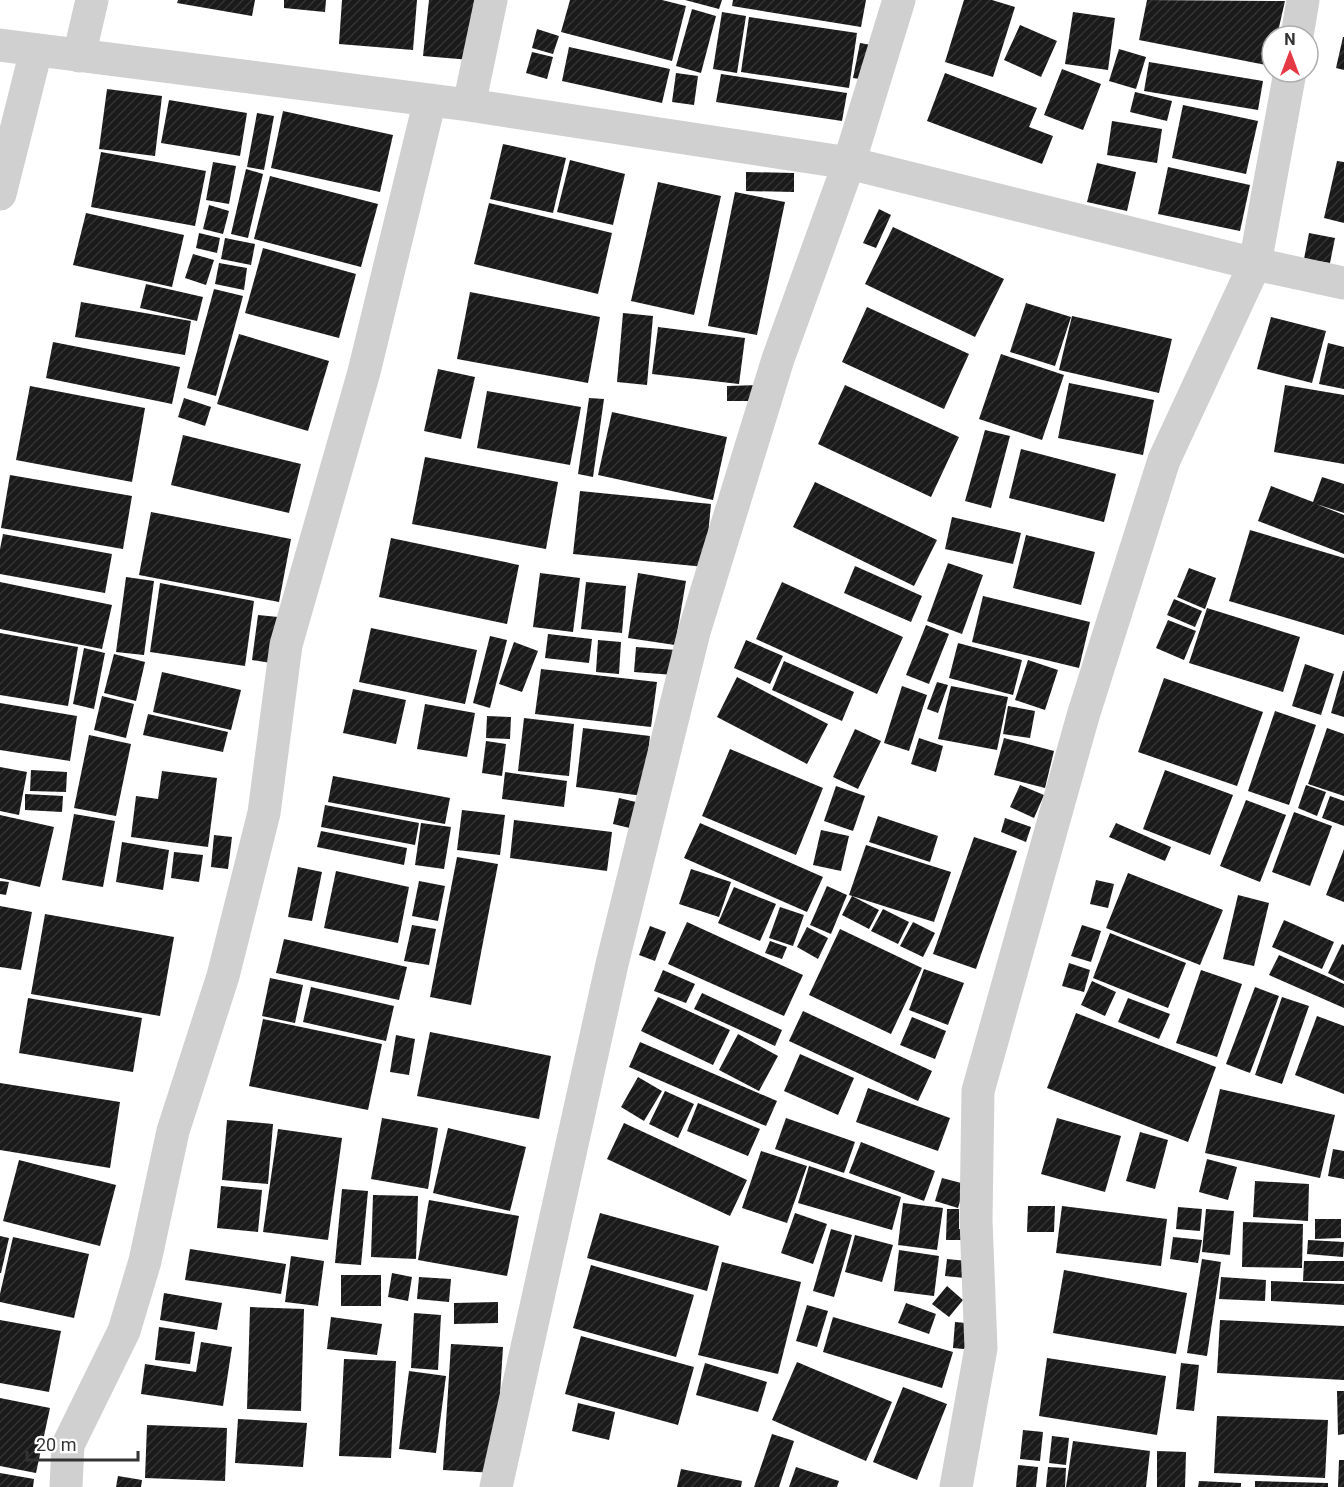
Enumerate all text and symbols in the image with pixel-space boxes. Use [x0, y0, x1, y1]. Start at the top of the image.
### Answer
north arrow [1260, 24, 1320, 84]
text: N [1284, 30, 1296, 49]
scale bar [27, 1424, 138, 1462]
text: 20 m [36, 1434, 76, 1455]

